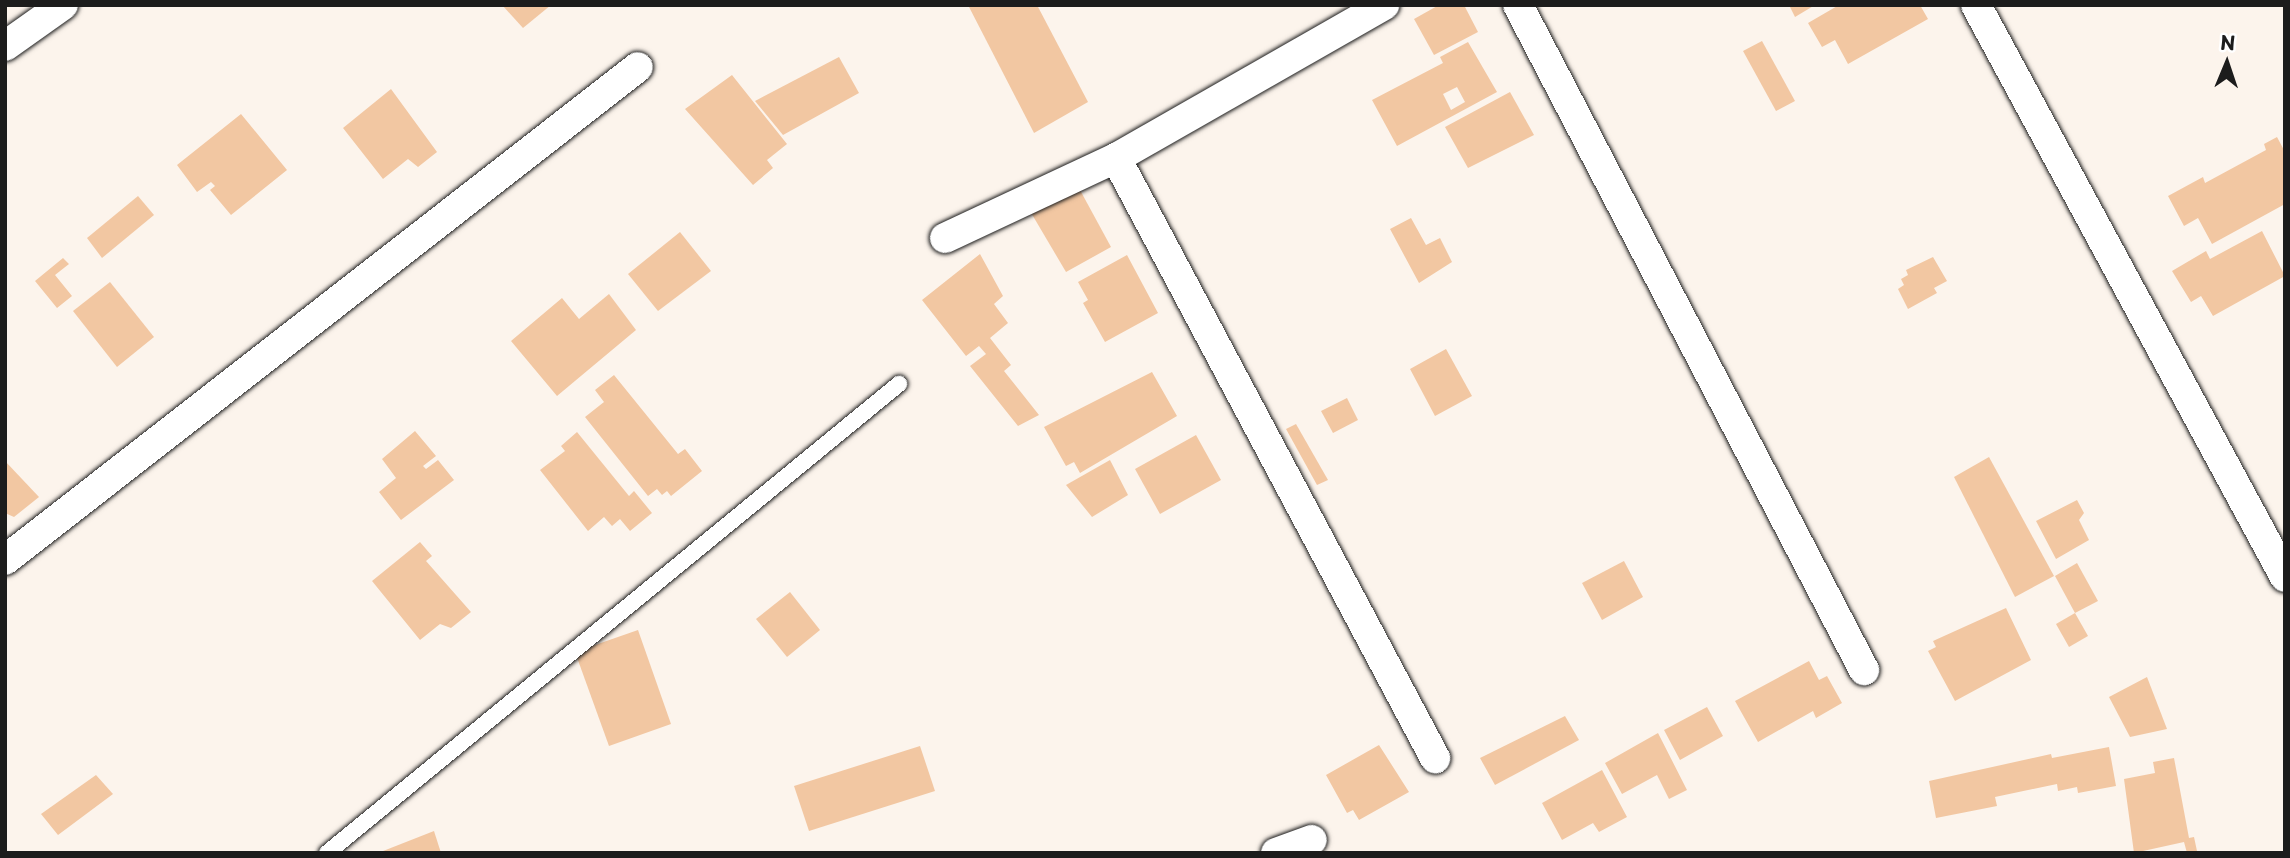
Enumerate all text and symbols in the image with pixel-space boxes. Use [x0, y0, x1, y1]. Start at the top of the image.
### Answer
north arrow [2192, 28, 2262, 98]
text: N [2220, 28, 2236, 56]

